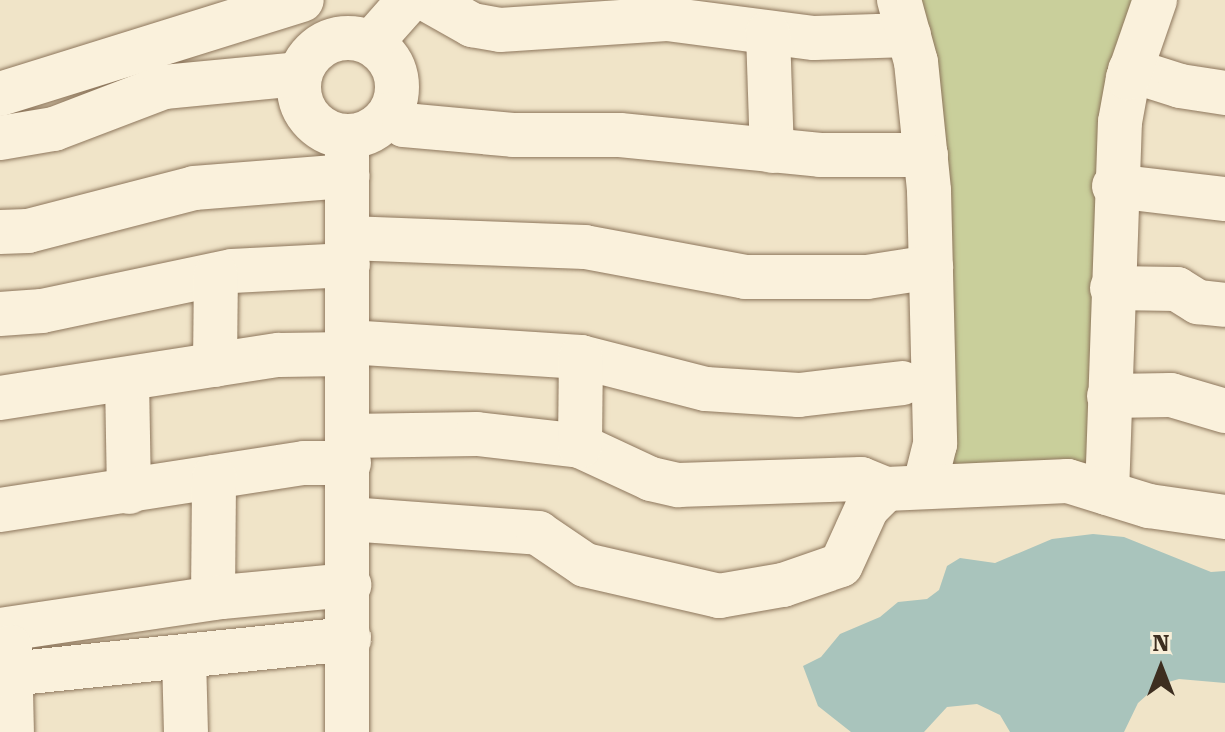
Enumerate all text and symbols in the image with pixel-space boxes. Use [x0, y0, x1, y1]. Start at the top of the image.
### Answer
north arrow [1121, 628, 1201, 708]
text: N [1153, 631, 1169, 656]

